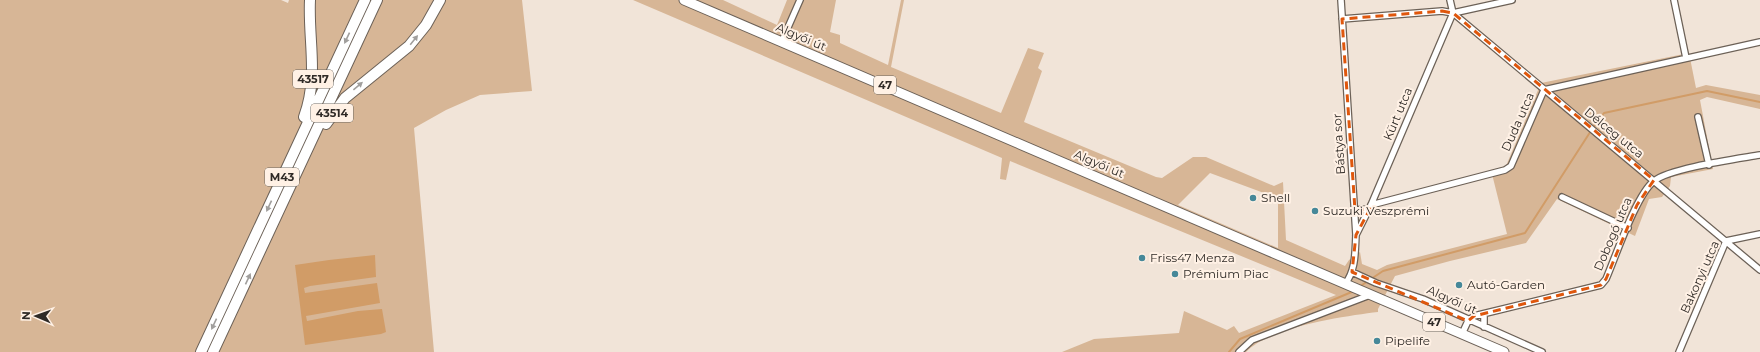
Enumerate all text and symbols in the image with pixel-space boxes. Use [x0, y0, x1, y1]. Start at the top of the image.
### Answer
street label: Algyői út [774, 19, 829, 54]
one-way arrow [344, 32, 350, 43]
one-way arrow [409, 34, 418, 45]
road number: 43517 [293, 70, 333, 88]
road number: 47 [874, 76, 896, 94]
one-way arrow [353, 82, 363, 91]
street label: Kürt utca [1380, 85, 1415, 142]
street label: Duda utca [1498, 90, 1537, 154]
road number: 43514 [311, 104, 353, 122]
street label: Délceg utca [1582, 104, 1647, 161]
street label: Bástya sor [1329, 113, 1348, 175]
street label: Algyői út [1072, 146, 1127, 181]
road number: M43 [265, 168, 299, 186]
place label: Shell [1261, 190, 1290, 205]
marker: Shell [1248, 193, 1258, 203]
street label: Dobogó utca [1590, 195, 1635, 273]
one-way arrow [266, 201, 272, 212]
place label: Suzuki Veszprémi [1323, 203, 1429, 218]
marker: Suzuki Veszprémi [1310, 206, 1320, 216]
street label: Bakonyi utca [1677, 238, 1722, 315]
place label: Friss47 Menza [1150, 250, 1235, 265]
marker: Friss47 Menza [1137, 253, 1147, 263]
place label: Prémium Piac [1183, 266, 1269, 281]
marker: Prémium Piac [1170, 269, 1180, 279]
one-way arrow [245, 273, 251, 284]
place label: Autó-Garden [1467, 277, 1545, 292]
marker: Autó-Garden [1454, 280, 1464, 290]
street label: Algyői út [1425, 282, 1480, 317]
north arrow [16, 296, 56, 336]
text: N [19, 311, 33, 320]
road number: 47 [1423, 313, 1445, 331]
one-way arrow [211, 318, 217, 330]
place label: Pipelife [1385, 333, 1430, 348]
marker: Pipelife [1372, 336, 1382, 346]

